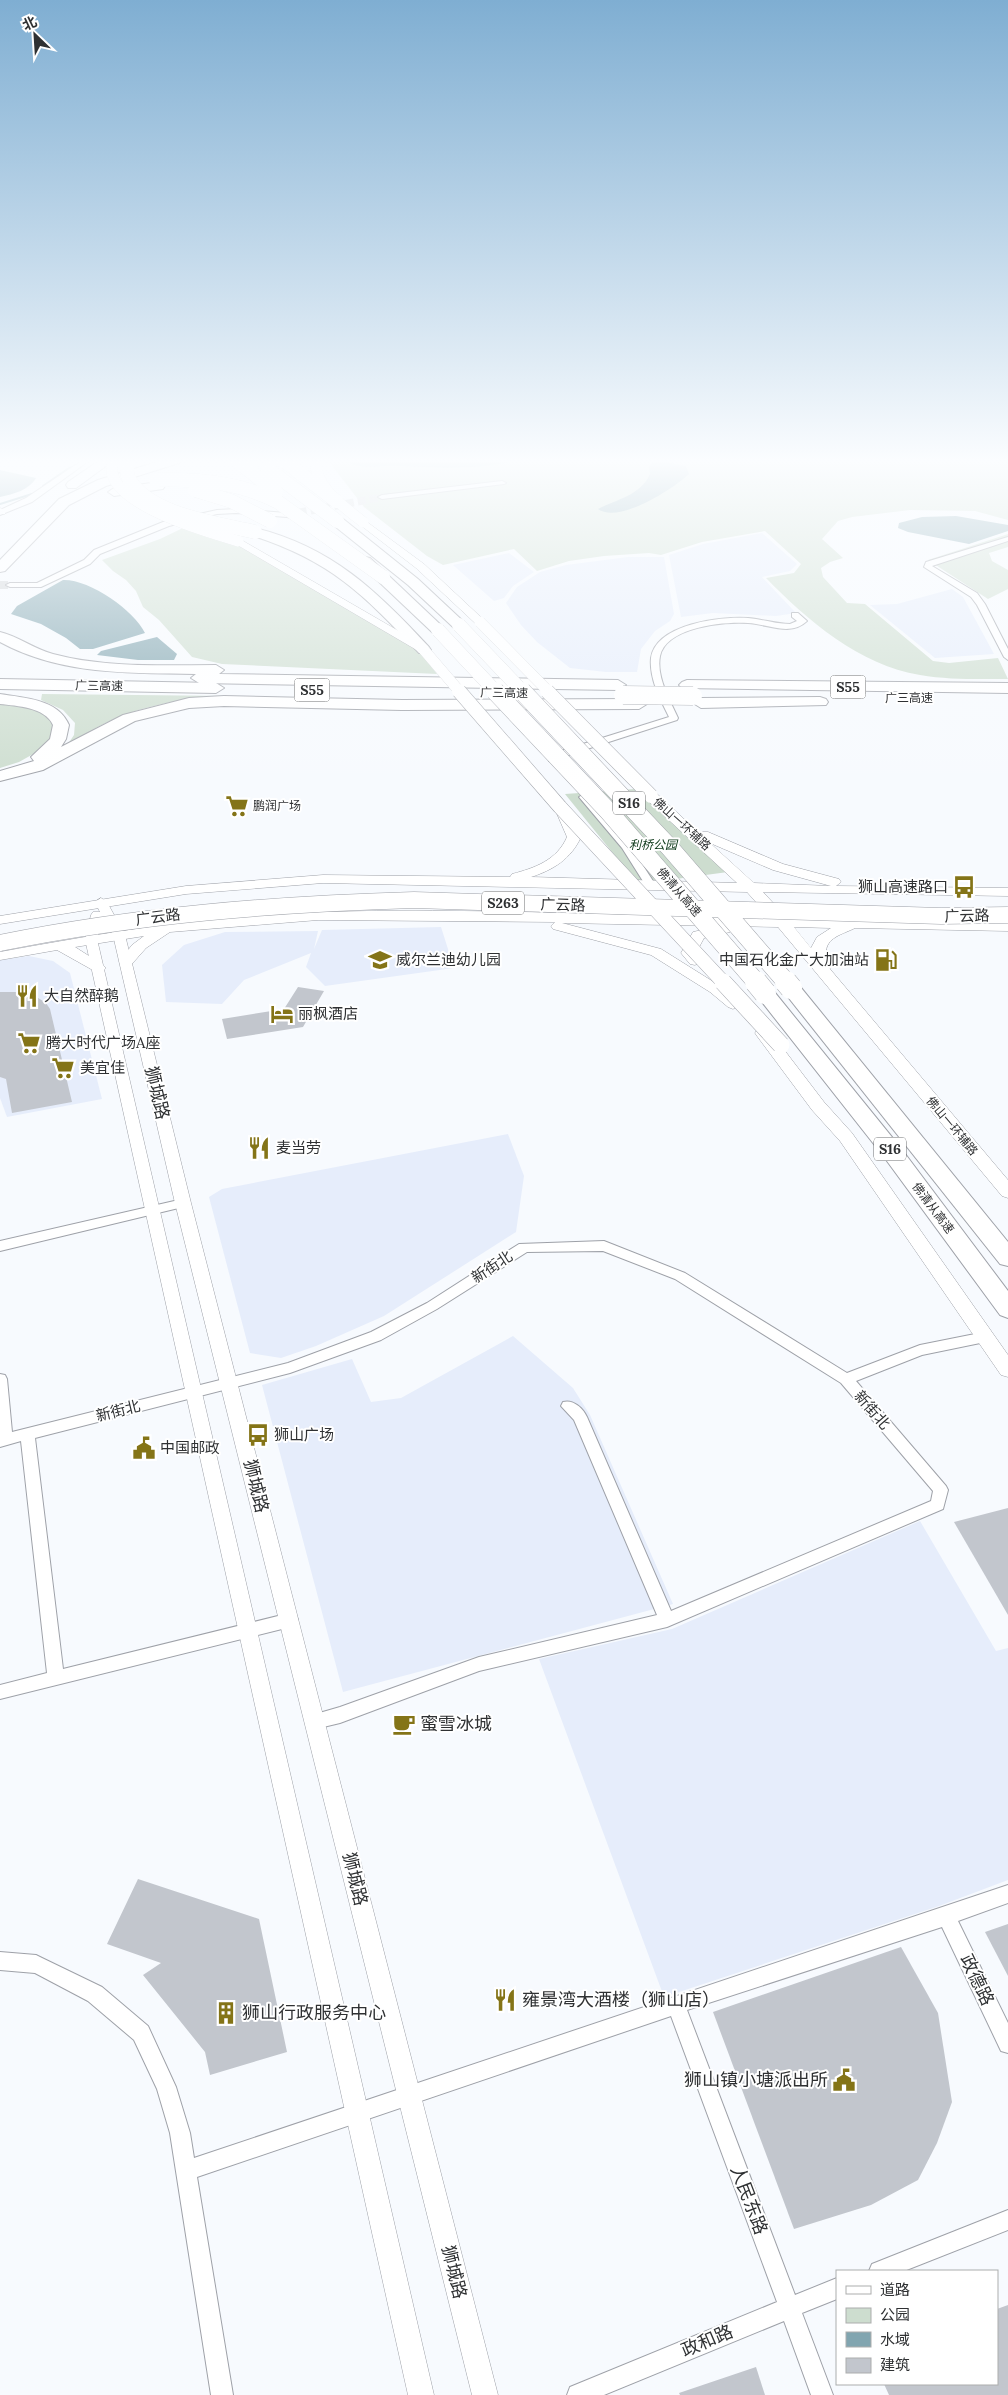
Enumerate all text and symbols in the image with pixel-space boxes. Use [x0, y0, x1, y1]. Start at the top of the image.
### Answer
north arrow [10, 10, 60, 60]
text: 北 [19, 12, 40, 34]
road number: S55 [830, 676, 866, 699]
street label: 广三高速 [75, 678, 123, 693]
road number: S55 [294, 678, 330, 702]
street label: 广三高速 [480, 685, 528, 700]
street label: 广三高速 [885, 690, 933, 705]
road number: S16 [613, 791, 645, 814]
supermarket icon: 鹏润广场 [224, 793, 250, 819]
street label: 佛山一环辅路 [651, 794, 714, 853]
place label: 鹏润广场 [253, 798, 301, 813]
park label: 利桥公园 [629, 837, 679, 852]
street label: 佛清从高速 [654, 864, 705, 919]
bus stop icon: 狮山高速路口 [951, 874, 977, 900]
place label: 狮山高速路口 [858, 877, 948, 896]
road number: S263 [482, 891, 524, 914]
street label: 广云路 [540, 894, 586, 915]
street label: 广云路 [134, 904, 181, 929]
street label: 广云路 [944, 906, 990, 925]
school or university icon: 威尔兰迪幼儿园 [367, 947, 393, 973]
fuel station icon: 中国石化金广大加油站 [873, 947, 899, 973]
place label: 威尔兰迪幼儿园 [396, 950, 501, 969]
place label: 中国石化金广大加油站 [719, 950, 869, 969]
restaurant icon: 大自然醉鹅 [14, 983, 40, 1009]
place label: 大自然醉鹅 [44, 986, 119, 1005]
hotel icon: 丽枫酒店 [269, 1001, 295, 1027]
place label: 丽枫酒店 [298, 1004, 358, 1023]
supermarket icon: 腾大时代广场A座 [16, 1030, 42, 1056]
place label: 腾大时代广场A座 [46, 1033, 160, 1052]
supermarket icon: 美宜佳 [50, 1055, 76, 1081]
place label: 美宜佳 [80, 1058, 125, 1077]
street label: 狮城路 [140, 1064, 175, 1122]
street label: 佛山一环辅路 [923, 1093, 981, 1158]
restaurant icon: 麦当劳 [246, 1135, 272, 1161]
place label: 麦当劳 [276, 1138, 321, 1157]
road number: S16 [874, 1138, 906, 1160]
street label: 佛清从高速 [909, 1179, 957, 1236]
street label: 新街北 [468, 1246, 516, 1287]
street label: 新街北 [850, 1386, 894, 1433]
street label: 新街北 [94, 1396, 142, 1425]
bus stop icon: 狮山广场 [245, 1422, 271, 1448]
place label: 狮山广场 [274, 1425, 334, 1444]
public building icon: 中国邮政 [131, 1435, 157, 1461]
place label: 中国邮政 [160, 1438, 220, 1457]
street label: 狮城路 [239, 1457, 274, 1515]
cafe icon: 蜜雪冰城 [391, 1711, 417, 1737]
place label: 蜜雪冰城 [420, 1712, 492, 1735]
street label: 狮城路 [338, 1850, 373, 1908]
street label: 政德路 [955, 1950, 1000, 2009]
restaurant icon: 雍景湾大酒楼（狮山店） [492, 1987, 518, 2013]
place label: 雍景湾大酒楼（狮山店） [522, 1988, 720, 2011]
building icon: 狮山行政服务中心 [213, 2000, 239, 2026]
place label: 狮山行政服务中心 [242, 2001, 386, 2024]
public building icon: 狮山镇小塘派出所 [831, 2067, 857, 2093]
place label: 狮山镇小塘派出所 [684, 2068, 828, 2091]
street label: 人民东路 [726, 2162, 773, 2238]
street label: 狮城路 [437, 2243, 472, 2301]
legend [836, 2270, 998, 2385]
text: 道路 [880, 2280, 910, 2299]
text: 公园 [880, 2305, 910, 2324]
street label: 政和路 [677, 2319, 736, 2362]
text: 水域 [880, 2330, 910, 2349]
text: 建筑 [880, 2355, 910, 2374]

